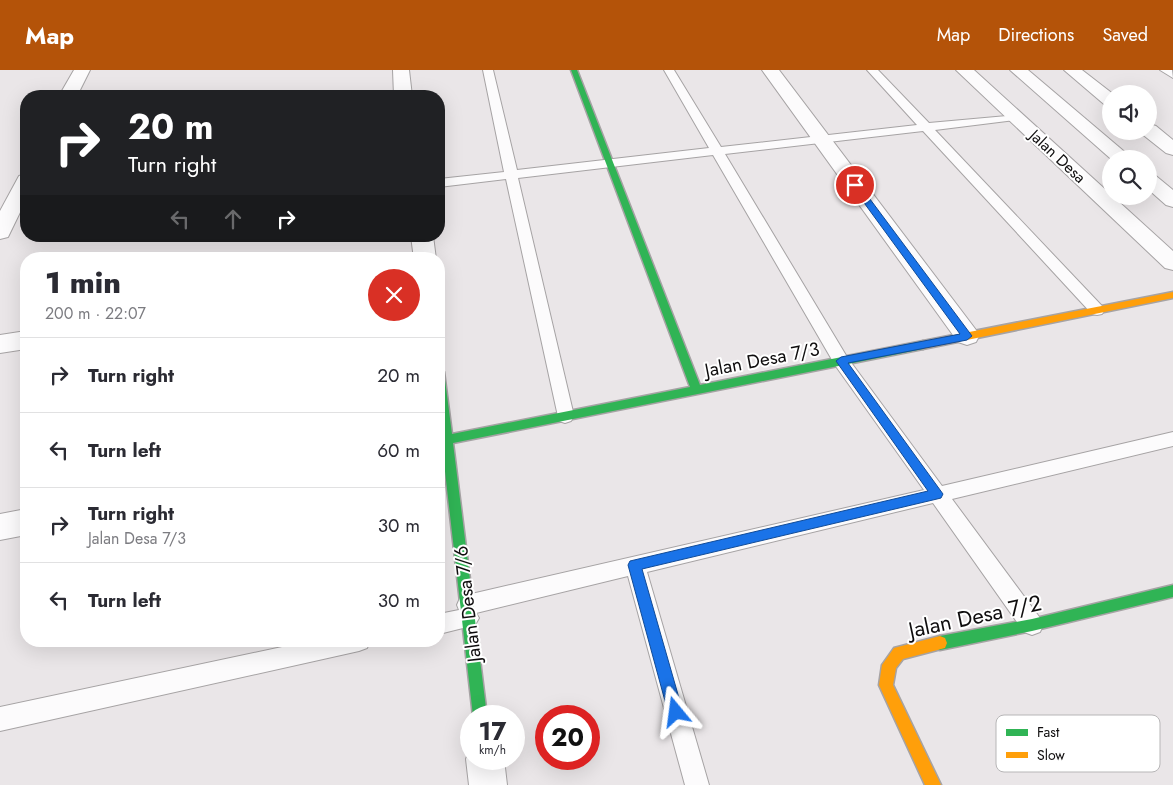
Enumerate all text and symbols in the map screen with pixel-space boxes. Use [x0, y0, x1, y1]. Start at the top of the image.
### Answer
text: Map [25, 18, 74, 53]
text: Map [937, 22, 970, 48]
text: Directions [998, 22, 1074, 48]
text: Saved [1102, 22, 1148, 48]
map controls [1102, 85, 1157, 205]
button: sound [1102, 85, 1157, 140]
text: 20 m [128, 102, 213, 152]
icon: right [45, 110, 110, 175]
street label: Jalan Desa [1023, 123, 1091, 188]
text: Turn right [128, 148, 216, 180]
button: search [1102, 150, 1157, 205]
pin [834, 164, 876, 206]
icon: arrive [841, 171, 869, 199]
icon: left [166, 205, 194, 233]
icon: ahead [219, 205, 247, 233]
icon: right [272, 205, 300, 233]
text: 1 min [45, 261, 121, 304]
button: close [368, 269, 420, 321]
text: 200 m · 22:07 [45, 302, 146, 325]
street label: Jalan Desa 7/3 [699, 335, 822, 384]
icon: right [45, 361, 73, 389]
text: Turn right [88, 362, 174, 389]
text: 20 m [377, 362, 420, 389]
icon: left [45, 436, 73, 464]
text: Turn left [88, 437, 161, 464]
text: 60 m [377, 437, 420, 464]
text: Turn right [88, 500, 174, 527]
icon: right [45, 511, 73, 539]
text: 30 m [378, 512, 420, 539]
text: Jalan Desa 7/3 [88, 527, 186, 550]
street label: Jalan Desa 7/6 [447, 544, 488, 667]
icon: left [45, 586, 73, 614]
street label: Jalan Desa 7/2 [903, 586, 1044, 646]
text: Turn left [88, 587, 161, 614]
text: 30 m [378, 587, 420, 614]
position arrow [649, 685, 701, 737]
speed limit sign: 20 [535, 705, 600, 770]
text: 17 [479, 713, 506, 749]
legend [996, 715, 1160, 772]
text: Fast [1037, 722, 1060, 742]
text: km/h [479, 741, 506, 759]
text: Slow [1037, 745, 1065, 765]

